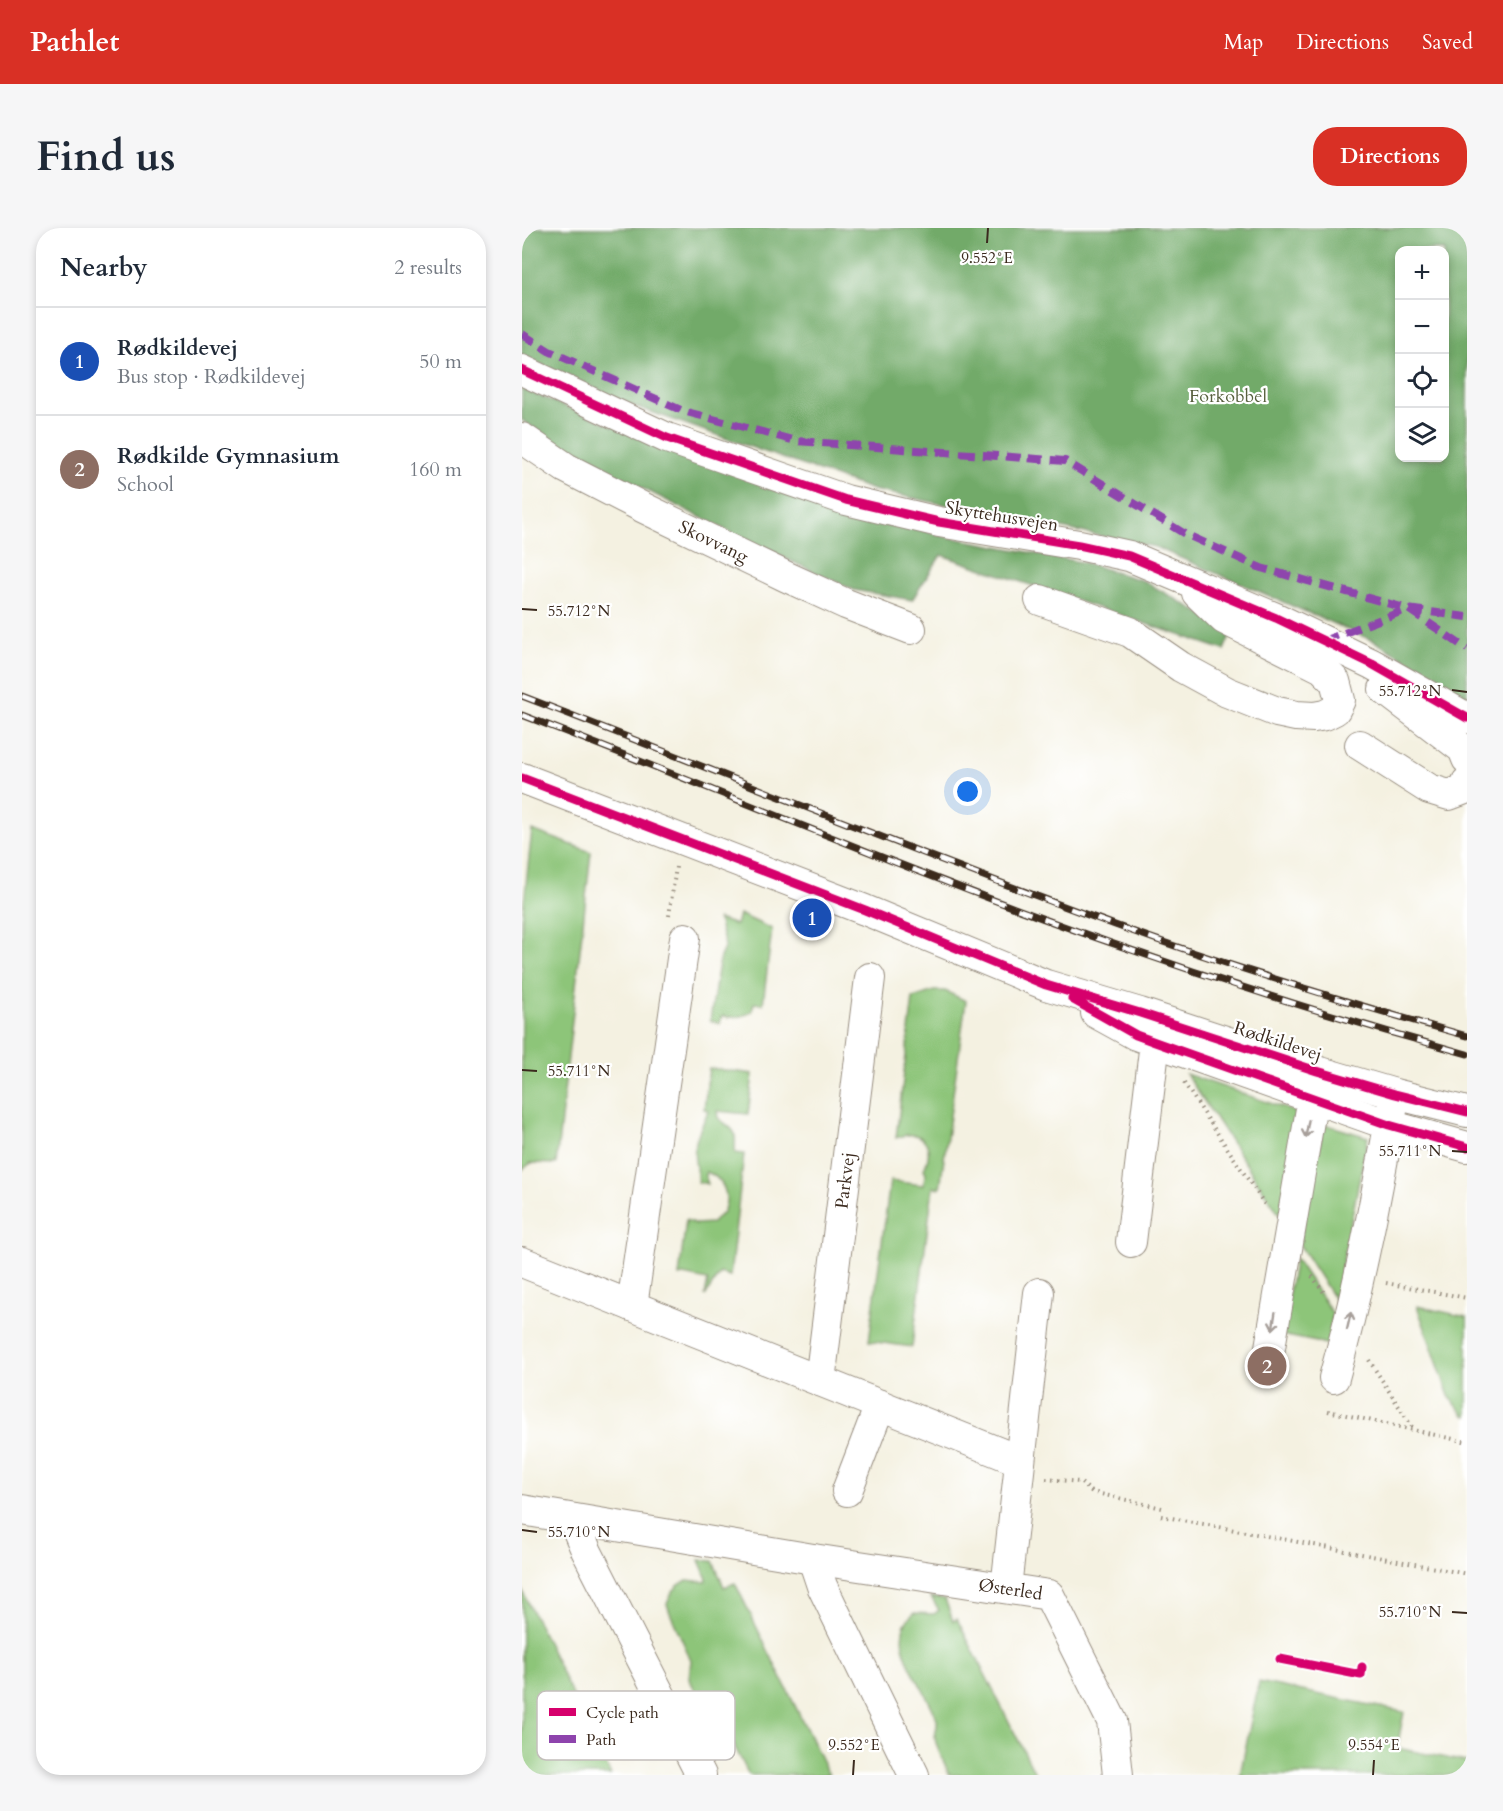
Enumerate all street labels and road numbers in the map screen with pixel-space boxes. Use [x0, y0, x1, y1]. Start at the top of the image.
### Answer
street label: Skyttehusvejen [944, 495, 1061, 538]
street label: Skovvang [674, 514, 753, 570]
street label: Rødkildevej [1230, 1015, 1325, 1068]
street label: Parkvej [829, 1151, 861, 1210]
street label: Østerled [977, 1572, 1045, 1607]

